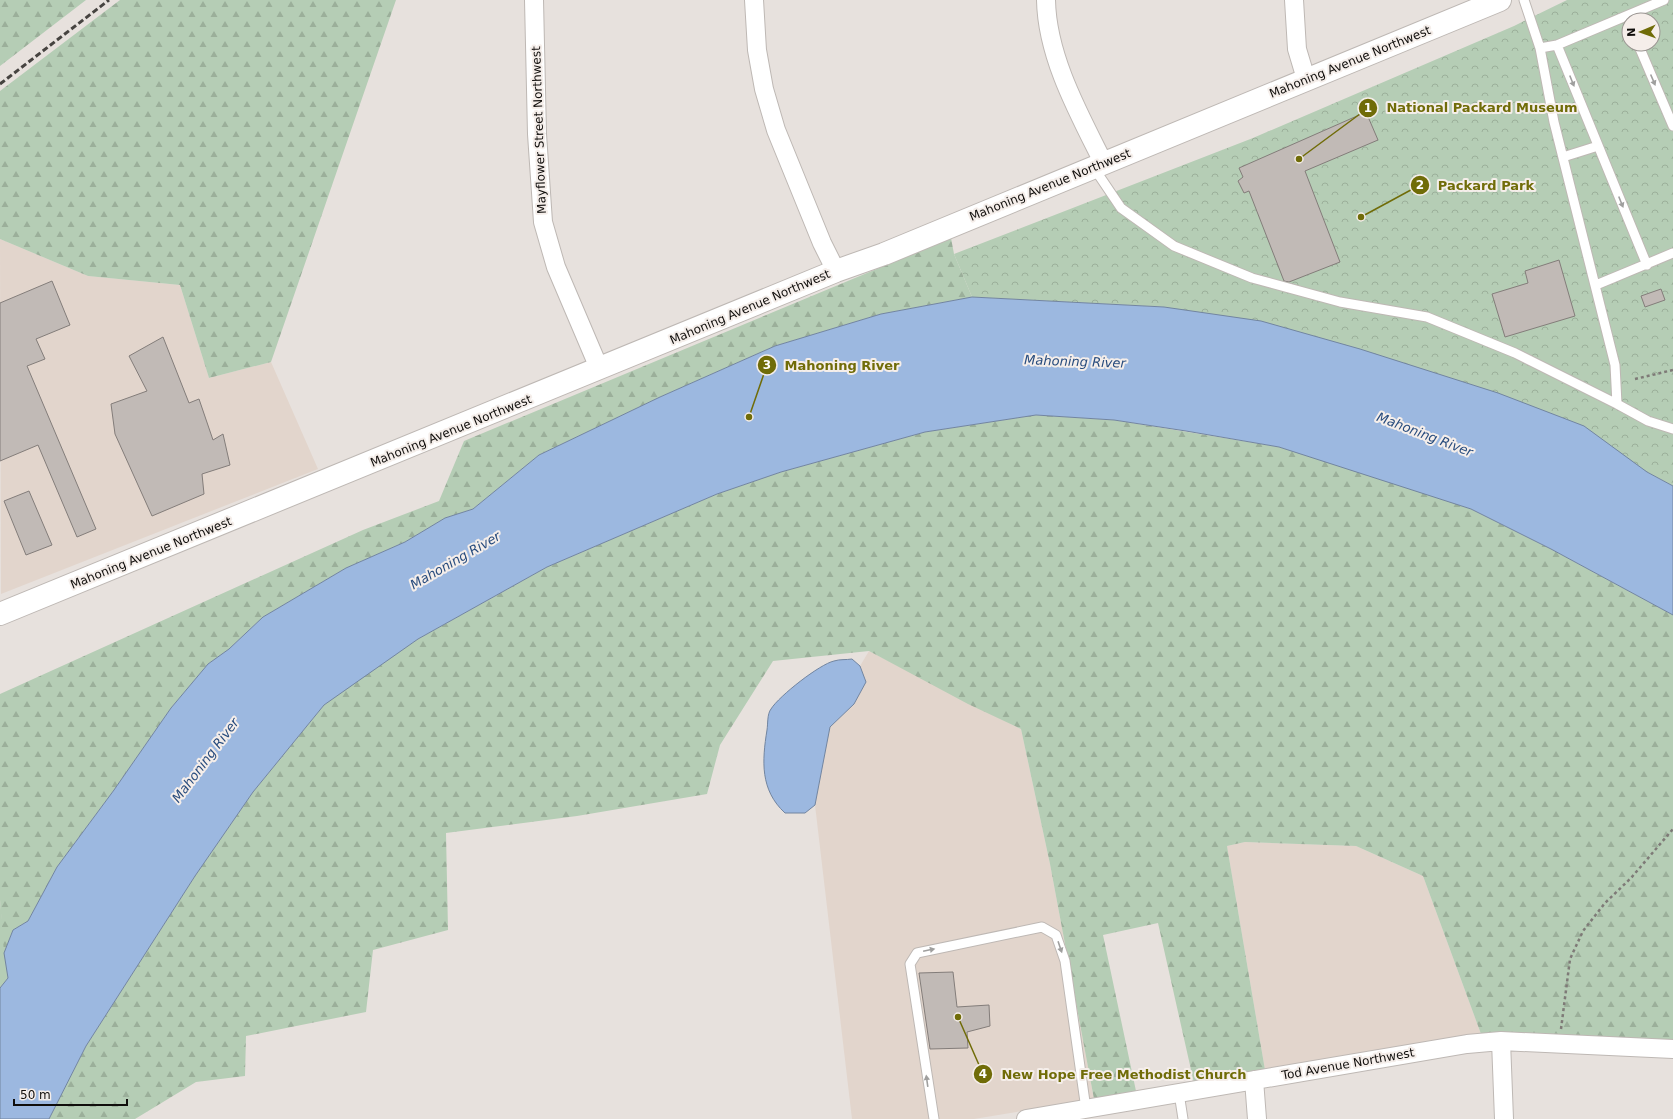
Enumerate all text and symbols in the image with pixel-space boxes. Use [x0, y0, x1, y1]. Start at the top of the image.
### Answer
north arrow [1621, 12, 1661, 52]
street label: Mahoning Avenue Northwest [1267, 23, 1433, 101]
text: N [1625, 27, 1638, 37]
street label: Mayflower Street Northwest [529, 46, 549, 214]
one-way arrow [1650, 74, 1656, 85]
one-way arrow [1569, 76, 1575, 88]
callout: National Packard Museum [1358, 95, 1586, 120]
text: National Packard Museum [1386, 100, 1578, 115]
text: 1 [1364, 101, 1372, 115]
street label: Mahoning Avenue Northwest [967, 146, 1133, 224]
callout: Packard Park [1410, 173, 1542, 198]
text: 2 [1416, 178, 1424, 192]
text: Packard Park [1438, 178, 1535, 193]
one-way arrow [1618, 196, 1624, 207]
street label: Mahoning Avenue Northwest [668, 267, 833, 347]
water label: Mahoning River [1024, 352, 1128, 371]
callout: Mahoning River [757, 353, 908, 378]
text: 3 [763, 358, 771, 372]
text: Mahoning River [785, 358, 900, 373]
street label: Mahoning Avenue Northwest [368, 392, 534, 470]
water label: Mahoning River [1375, 409, 1476, 460]
street label: Mahoning Avenue Northwest [68, 514, 234, 592]
water label: Mahoning River [408, 528, 504, 592]
water label: Mahoning River [169, 714, 243, 805]
one-way arrow [1058, 941, 1064, 953]
one-way arrow [923, 947, 936, 953]
street label: Tod Avenue Northwest [1280, 1045, 1416, 1083]
callout: New Hope Free Methodist Church [973, 1062, 1254, 1087]
text: 4 [979, 1067, 987, 1081]
text: New Hope Free Methodist Church [1001, 1067, 1247, 1082]
one-way arrow [924, 1075, 930, 1087]
scale bar [14, 1081, 127, 1107]
text: 50 m [20, 1088, 51, 1102]

